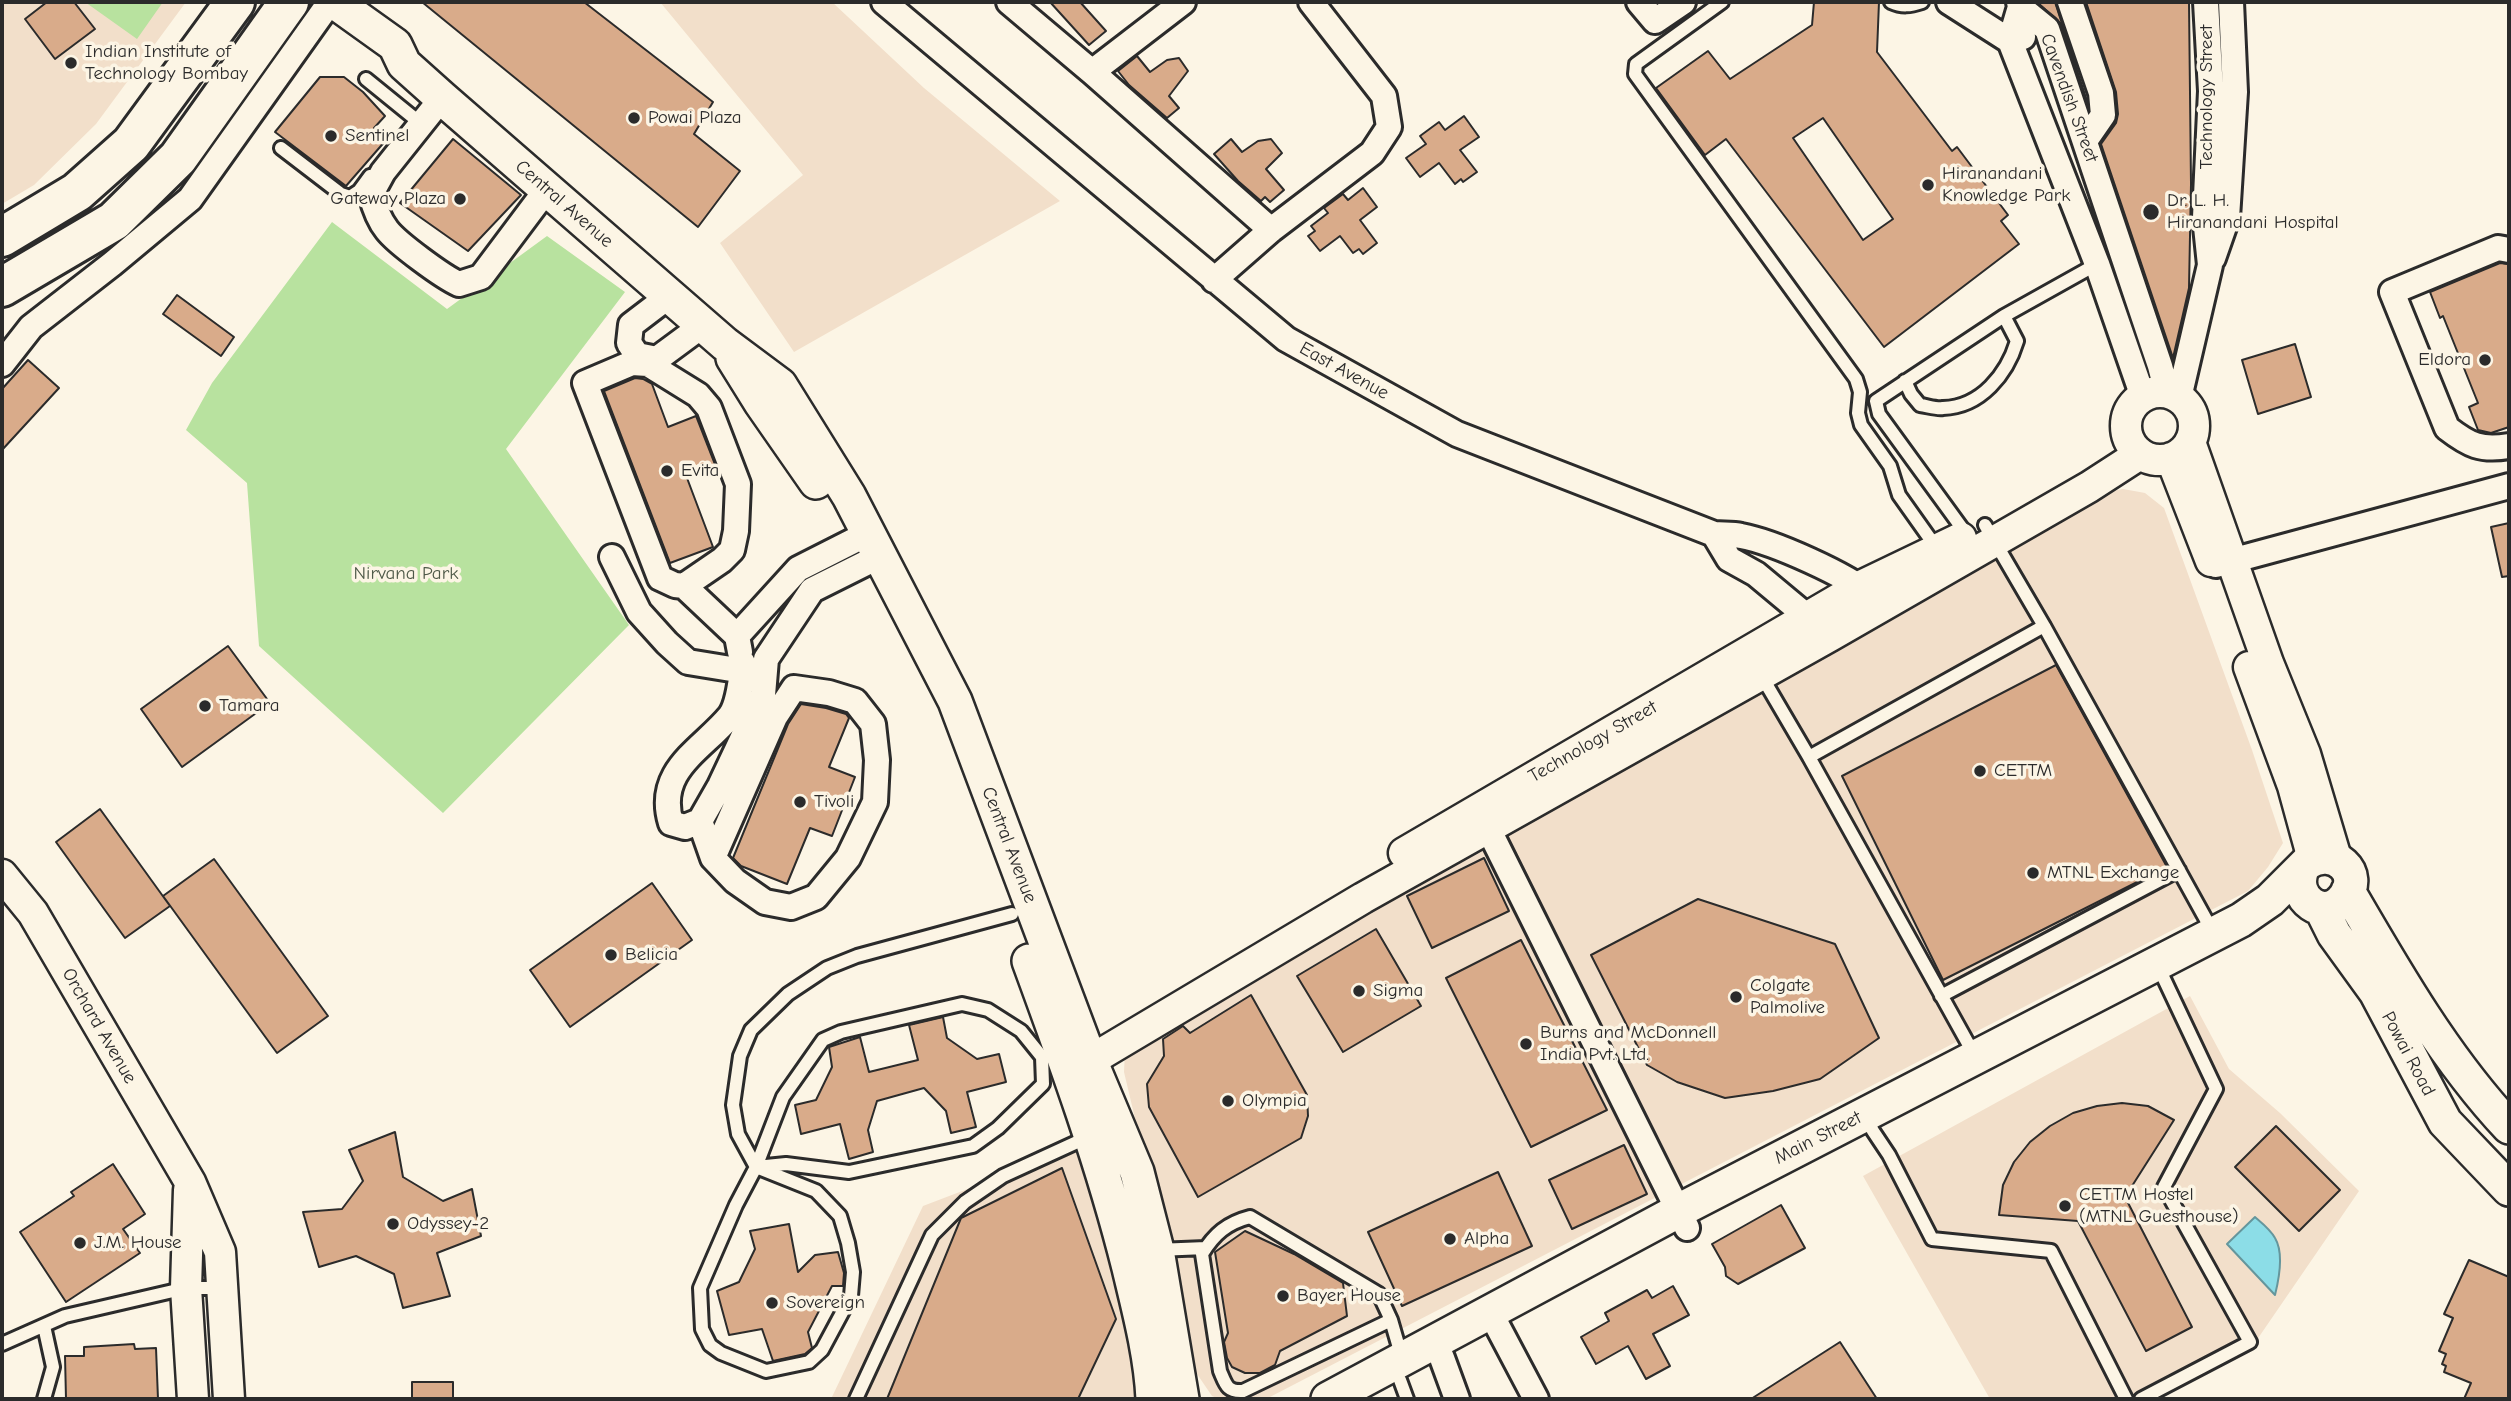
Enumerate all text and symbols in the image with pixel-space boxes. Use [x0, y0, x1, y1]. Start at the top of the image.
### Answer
street label: Technology Street [2196, 25, 2218, 169]
street label: Cavendish Street [2035, 30, 2103, 166]
place label: Indian Institute of Technology Bombay [85, 41, 248, 85]
marker: Indian Institute of Technology Bombay [63, 55, 79, 71]
place label: Powai Plaza [648, 107, 741, 129]
marker: Powai Plaza [626, 110, 642, 126]
place label: Sentinel [345, 125, 409, 147]
marker: Sentinel [323, 128, 339, 144]
street label: Central Avenue [510, 155, 618, 253]
place label: Hiranandani Knowledge Park [1942, 163, 2070, 207]
marker: Hiranandani Knowledge Park [1920, 177, 1936, 193]
place label: Gateway Plaza [330, 188, 446, 210]
place label: Dr. L. H. Hiranandani Hospital [2167, 190, 2339, 234]
marker: Gateway Plaza [452, 191, 468, 207]
marker: Dr. L. H. Hiranandani Hospital [2141, 202, 2161, 222]
street label: East Avenue [1295, 337, 1393, 405]
place label: Eldora [2418, 349, 2471, 371]
marker: Eldora [2477, 352, 2493, 368]
place label: Evita [681, 460, 719, 482]
marker: Evita [659, 463, 675, 479]
park label: Nirvana Park [354, 563, 458, 585]
place label: Tamara [219, 695, 279, 717]
street label: Technology Street [1525, 696, 1661, 788]
marker: Tamara [197, 698, 213, 714]
place label: CETTM [1994, 760, 2052, 782]
marker: CETTM [1972, 763, 1988, 779]
street label: Central Avenue [976, 784, 1042, 906]
place label: Tivoli [814, 791, 854, 813]
marker: Tivoli [792, 794, 808, 810]
place label: MTNL Exchange [2047, 862, 2179, 884]
marker: MTNL Exchange [2025, 865, 2041, 881]
place label: Belicia [625, 944, 678, 966]
marker: Belicia [603, 947, 619, 963]
street label: Orchard Avenue [57, 964, 141, 1088]
place label: Colgate Palmolive [1750, 975, 1825, 1019]
place label: Sigma [1373, 980, 1423, 1002]
marker: Sigma [1351, 983, 1367, 999]
marker: Colgate Palmolive [1728, 989, 1744, 1005]
street label: Powai Road [2376, 1008, 2440, 1100]
place label: Burns and McDonnell India Pvt. Ltd. [1540, 1022, 1716, 1066]
marker: Burns and McDonnell India Pvt. Ltd. [1518, 1036, 1534, 1052]
place label: Olympia [1242, 1090, 1307, 1112]
marker: Olympia [1220, 1093, 1236, 1109]
street label: Main Street [1771, 1106, 1865, 1170]
place label: CETTM Hostel (MTNL Guesthouse) [2079, 1184, 2239, 1228]
marker: CETTM Hostel (MTNL Guesthouse) [2057, 1198, 2073, 1214]
place label: Odyssey-2 [407, 1213, 489, 1235]
marker: Odyssey-2 [385, 1216, 401, 1232]
place label: Alpha [1464, 1228, 1509, 1250]
marker: Alpha [1442, 1231, 1458, 1247]
place label: J.M. House [94, 1232, 182, 1254]
marker: J.M. House [72, 1235, 88, 1251]
place label: Bayer House [1297, 1285, 1401, 1307]
marker: Bayer House [1275, 1288, 1291, 1304]
place label: Sovereign [786, 1292, 865, 1314]
marker: Sovereign [764, 1295, 780, 1311]

